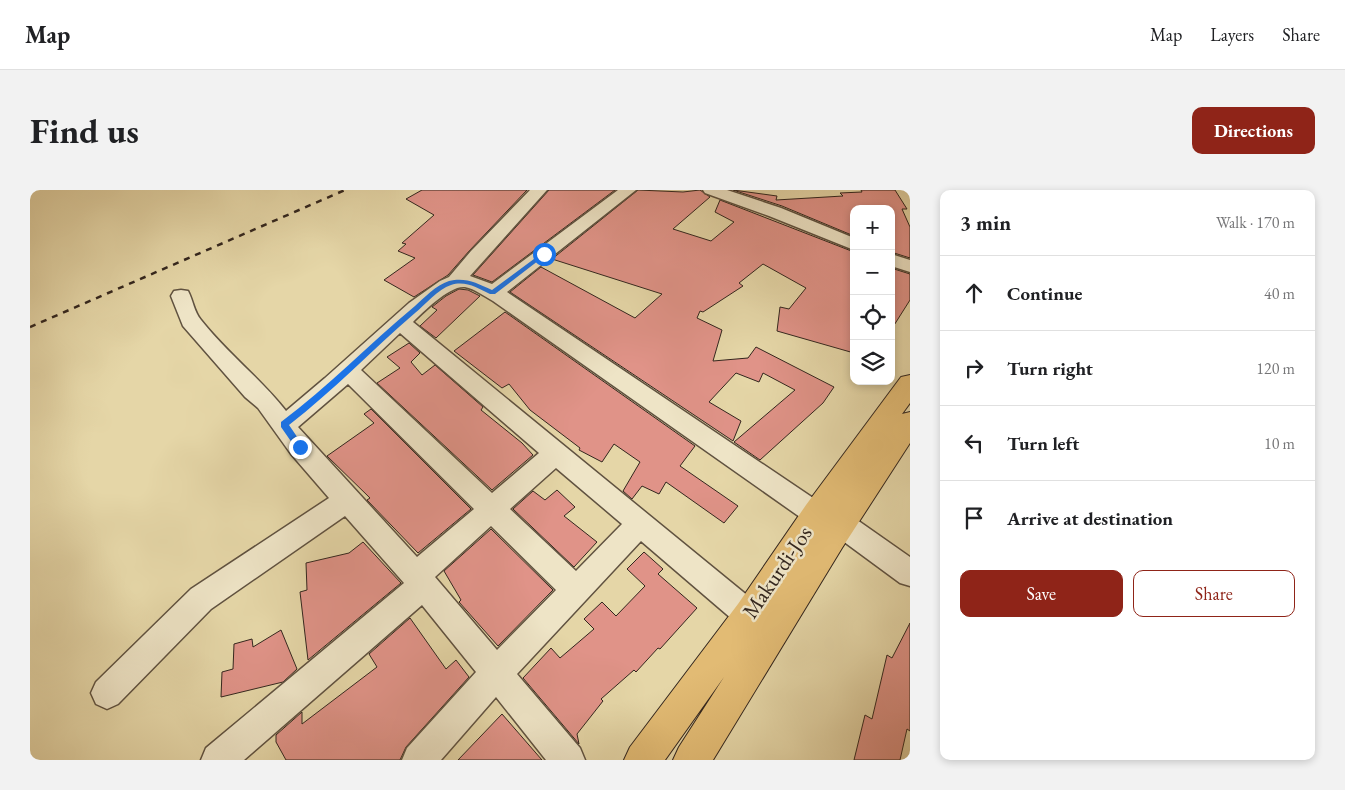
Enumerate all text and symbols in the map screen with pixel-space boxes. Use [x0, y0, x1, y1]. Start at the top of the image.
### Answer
text: Map [25, 19, 70, 50]
text: Map [1150, 23, 1182, 46]
text: Layers [1210, 23, 1254, 46]
text: Share [1282, 23, 1320, 46]
button: Directions [1192, 107, 1315, 154]
text: Find us [30, 108, 139, 153]
map controls [850, 205, 895, 385]
button: + [850, 205, 895, 250]
text: 3 min [960, 209, 1011, 236]
text: Walk · 170 m [1216, 212, 1295, 233]
route start [533, 243, 556, 266]
button: − [850, 250, 895, 295]
icon: ahead [960, 279, 988, 307]
text: Continue [1007, 281, 1082, 306]
text: 40 m [1264, 283, 1295, 304]
button: locate [850, 295, 895, 340]
button: layers [850, 340, 895, 385]
icon: right [960, 354, 988, 382]
text: Turn right [1007, 356, 1093, 381]
text: 120 m [1256, 358, 1295, 379]
icon: left [960, 429, 988, 457]
text: Turn left [1007, 431, 1079, 456]
text: 10 m [1264, 433, 1295, 454]
route end [289, 436, 312, 459]
icon: arrive [960, 504, 988, 532]
text: Arrive at destination [1007, 506, 1173, 531]
street label: Makurdi-Jos [735, 520, 819, 624]
button: Save [960, 570, 1123, 617]
button: Share [1133, 570, 1295, 617]

